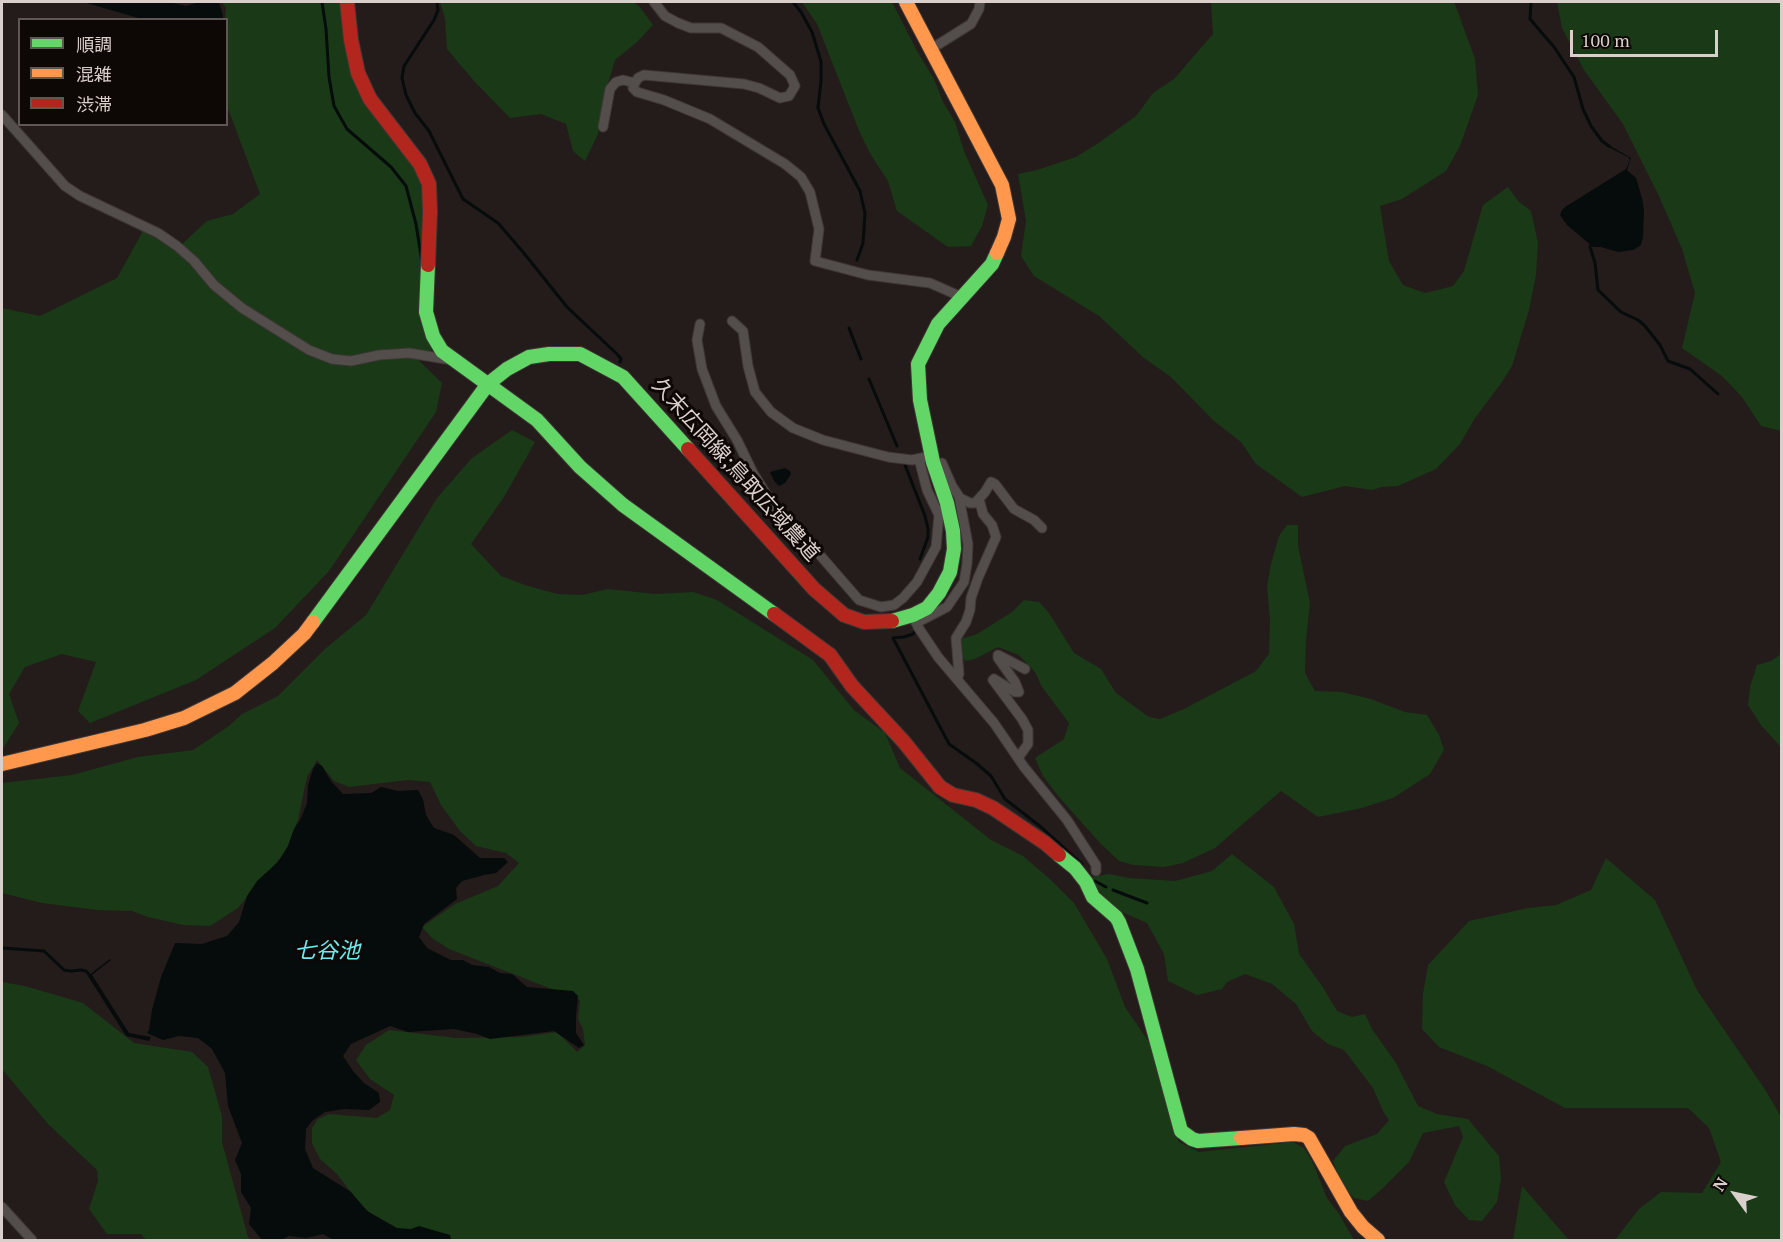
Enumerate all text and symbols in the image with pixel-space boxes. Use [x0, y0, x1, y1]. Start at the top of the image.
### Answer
legend [18, 18, 228, 126]
scale bar [1573, 18, 1722, 56]
text: 100 m [1581, 28, 1630, 52]
text: 順調 [76, 32, 112, 56]
text: 混雑 [76, 62, 112, 86]
text: 渋滞 [76, 92, 112, 116]
street label: 久末広岡線;鳥取広域農道 [646, 373, 824, 567]
water label: 七谷池 [294, 939, 360, 965]
north arrow [1705, 1164, 1765, 1224]
text: N [1707, 1173, 1732, 1195]

